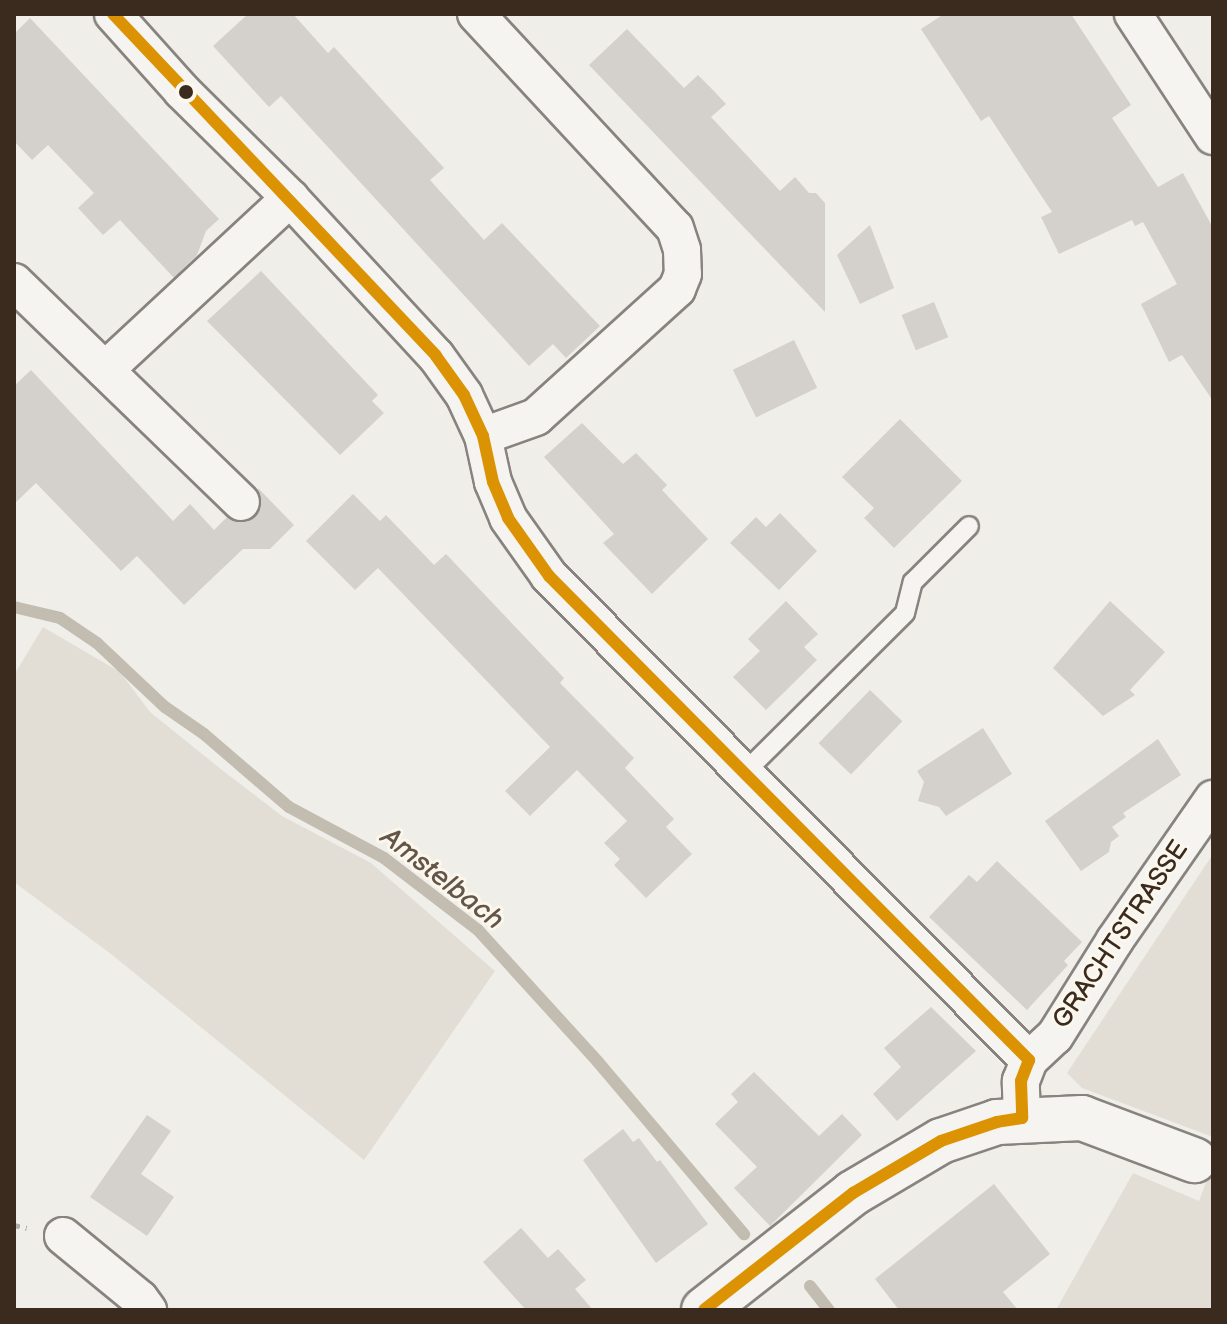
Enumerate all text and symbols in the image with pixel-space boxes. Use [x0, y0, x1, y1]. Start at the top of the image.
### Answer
unlabelled marker [178, 84, 194, 100]
water label: Amstelbach [374, 821, 510, 937]
street label: GRACHTSTRASSE [1047, 835, 1195, 1035]

